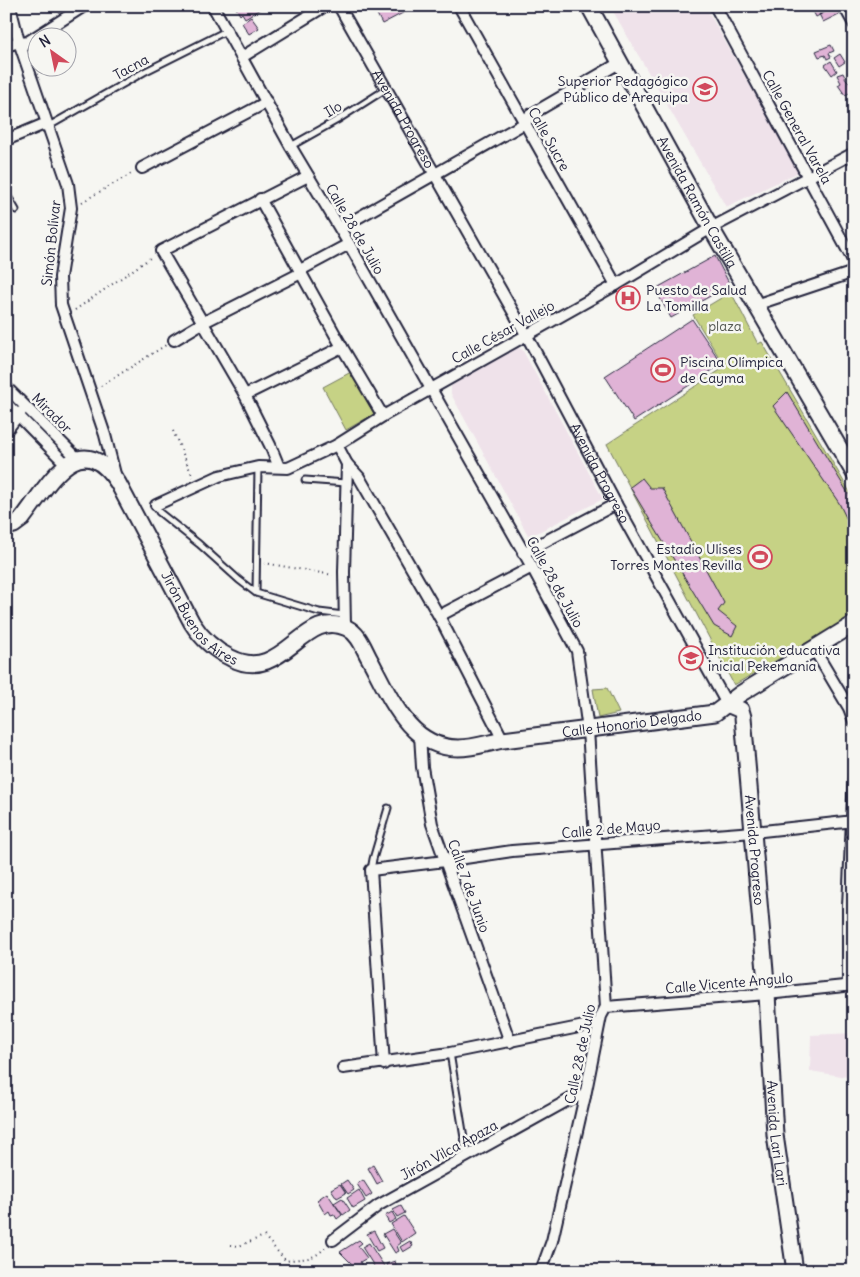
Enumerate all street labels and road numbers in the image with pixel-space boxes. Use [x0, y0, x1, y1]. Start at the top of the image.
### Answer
street label: Tacna [110, 50, 152, 84]
street label: Avenida Progreso [368, 66, 439, 172]
street label: Calle General Varela [758, 67, 836, 187]
street label: Ilo [321, 97, 345, 121]
street label: Calle Sucre [524, 104, 574, 174]
street label: Avenida Ramón Castilla [653, 133, 741, 271]
street label: Calle 28 de Julio [322, 180, 388, 278]
street label: Simón Bolívar [38, 199, 64, 287]
street label: Calle César Vallejo [448, 296, 558, 368]
street label: Mirador [28, 389, 76, 437]
street label: Avenida Progreso [566, 420, 634, 526]
street label: Calle 28 de Julio [522, 533, 588, 631]
street label: Jirón Buenos Aires [157, 568, 241, 669]
street label: Calle Honorio Delgado [561, 706, 703, 741]
street label: Avenida Progreso [741, 794, 768, 906]
street label: Calle 2 de Mayo [561, 816, 661, 842]
street label: Calle 7 de Junio [444, 837, 494, 935]
street label: Calle Vicente Angulo [664, 968, 794, 998]
street label: Calle 28 de Julio [561, 1002, 599, 1106]
street label: Avenida Lari Lari [763, 1080, 791, 1187]
street label: Jirón Vilca Apaza [397, 1116, 501, 1184]

